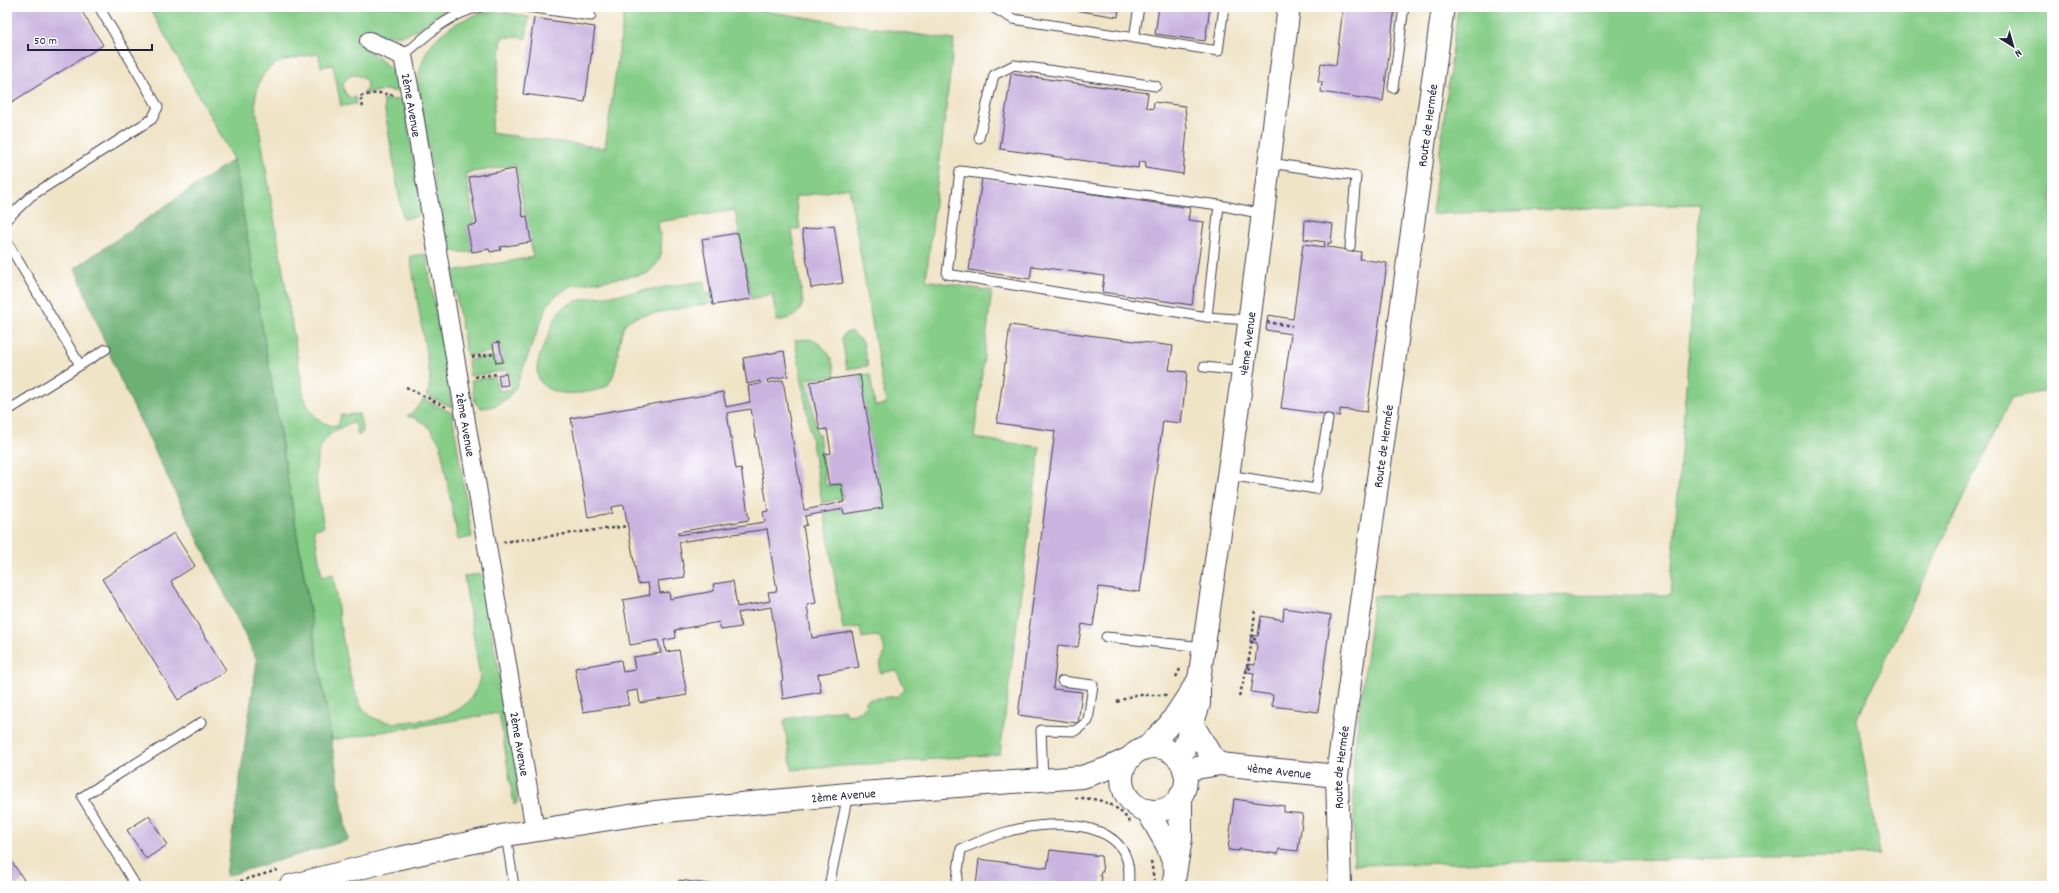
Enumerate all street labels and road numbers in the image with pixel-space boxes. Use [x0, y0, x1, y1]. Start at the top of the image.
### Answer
street label: 2ème Avenue [395, 72, 425, 139]
street label: Route de Hermée [1414, 83, 1444, 168]
street label: 4ème Avenue [1235, 310, 1262, 377]
street label: 2ème Avenue [449, 391, 479, 459]
street label: Route de Hermée [1370, 404, 1400, 489]
street label: 2ème Avenue [503, 711, 533, 778]
street label: Route de Hermée [1330, 724, 1356, 809]
street label: 4ème Avenue [1246, 760, 1312, 785]
street label: 2ème Avenue [811, 785, 877, 809]

